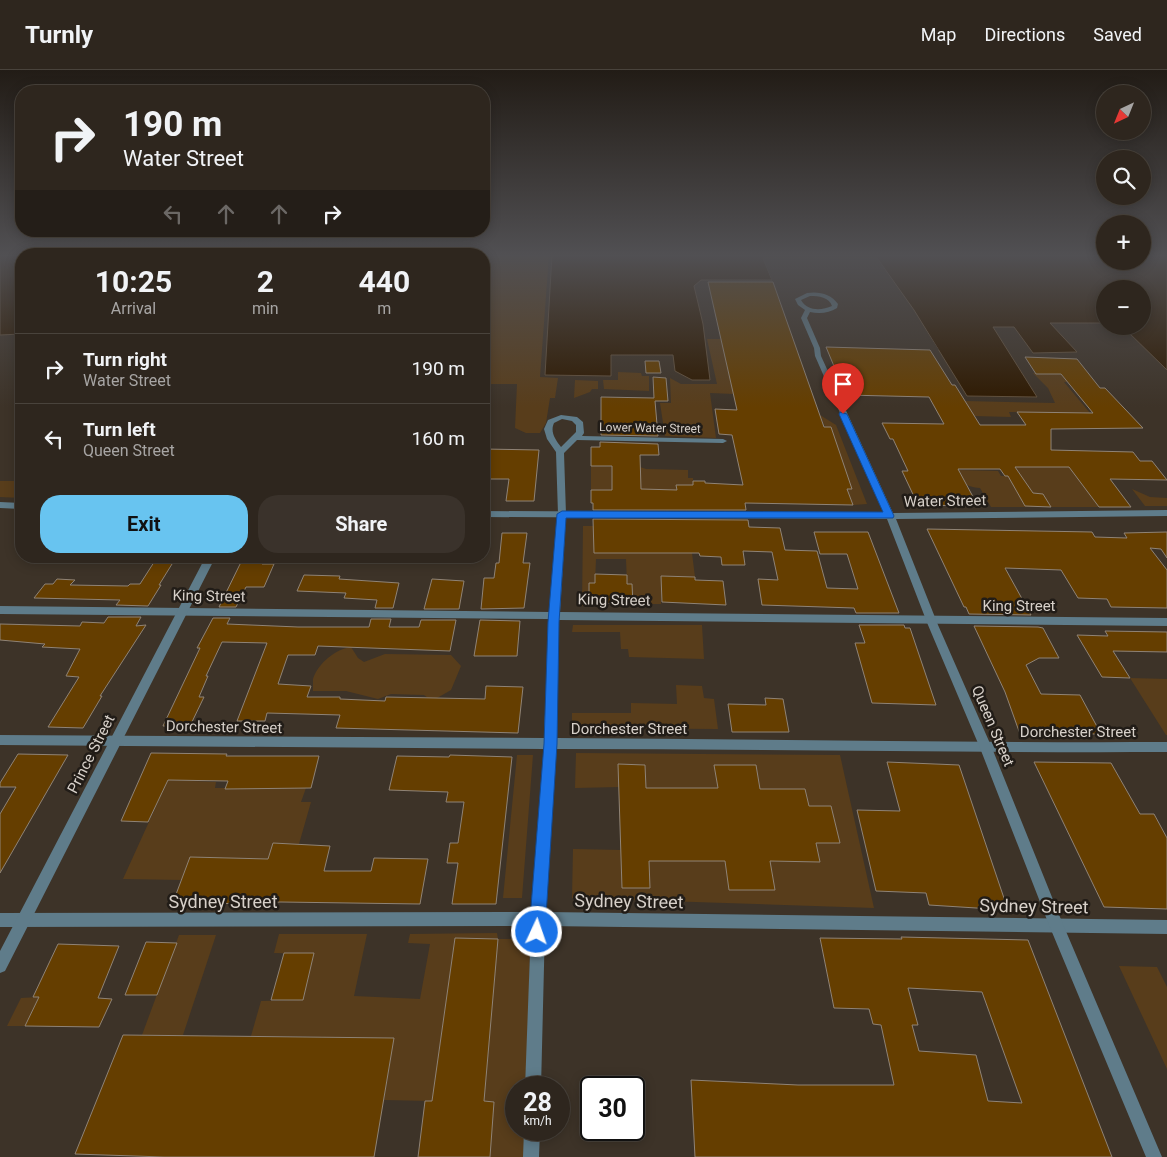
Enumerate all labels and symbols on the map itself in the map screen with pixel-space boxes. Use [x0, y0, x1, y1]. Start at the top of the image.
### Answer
north arrow [1096, 85, 1151, 140]
pin [822, 363, 864, 414]
street label: Lower Water Street [599, 420, 701, 436]
street label: Water Street [904, 491, 986, 511]
street label: King Street [172, 586, 246, 606]
street label: King Street [577, 590, 651, 610]
street label: King Street [982, 597, 1056, 615]
street label: Queen Street [968, 683, 1018, 769]
street label: Prince Street [64, 712, 118, 796]
street label: Dorchester Street [166, 717, 282, 737]
street label: Dorchester Street [571, 720, 687, 738]
street label: Dorchester Street [1020, 723, 1136, 741]
street label: Sydney Street [574, 890, 684, 912]
street label: Sydney Street [168, 891, 278, 912]
street label: Sydney Street [979, 895, 1089, 917]
position arrow [510, 905, 562, 957]
speed limit sign: 30 [580, 1076, 645, 1141]

